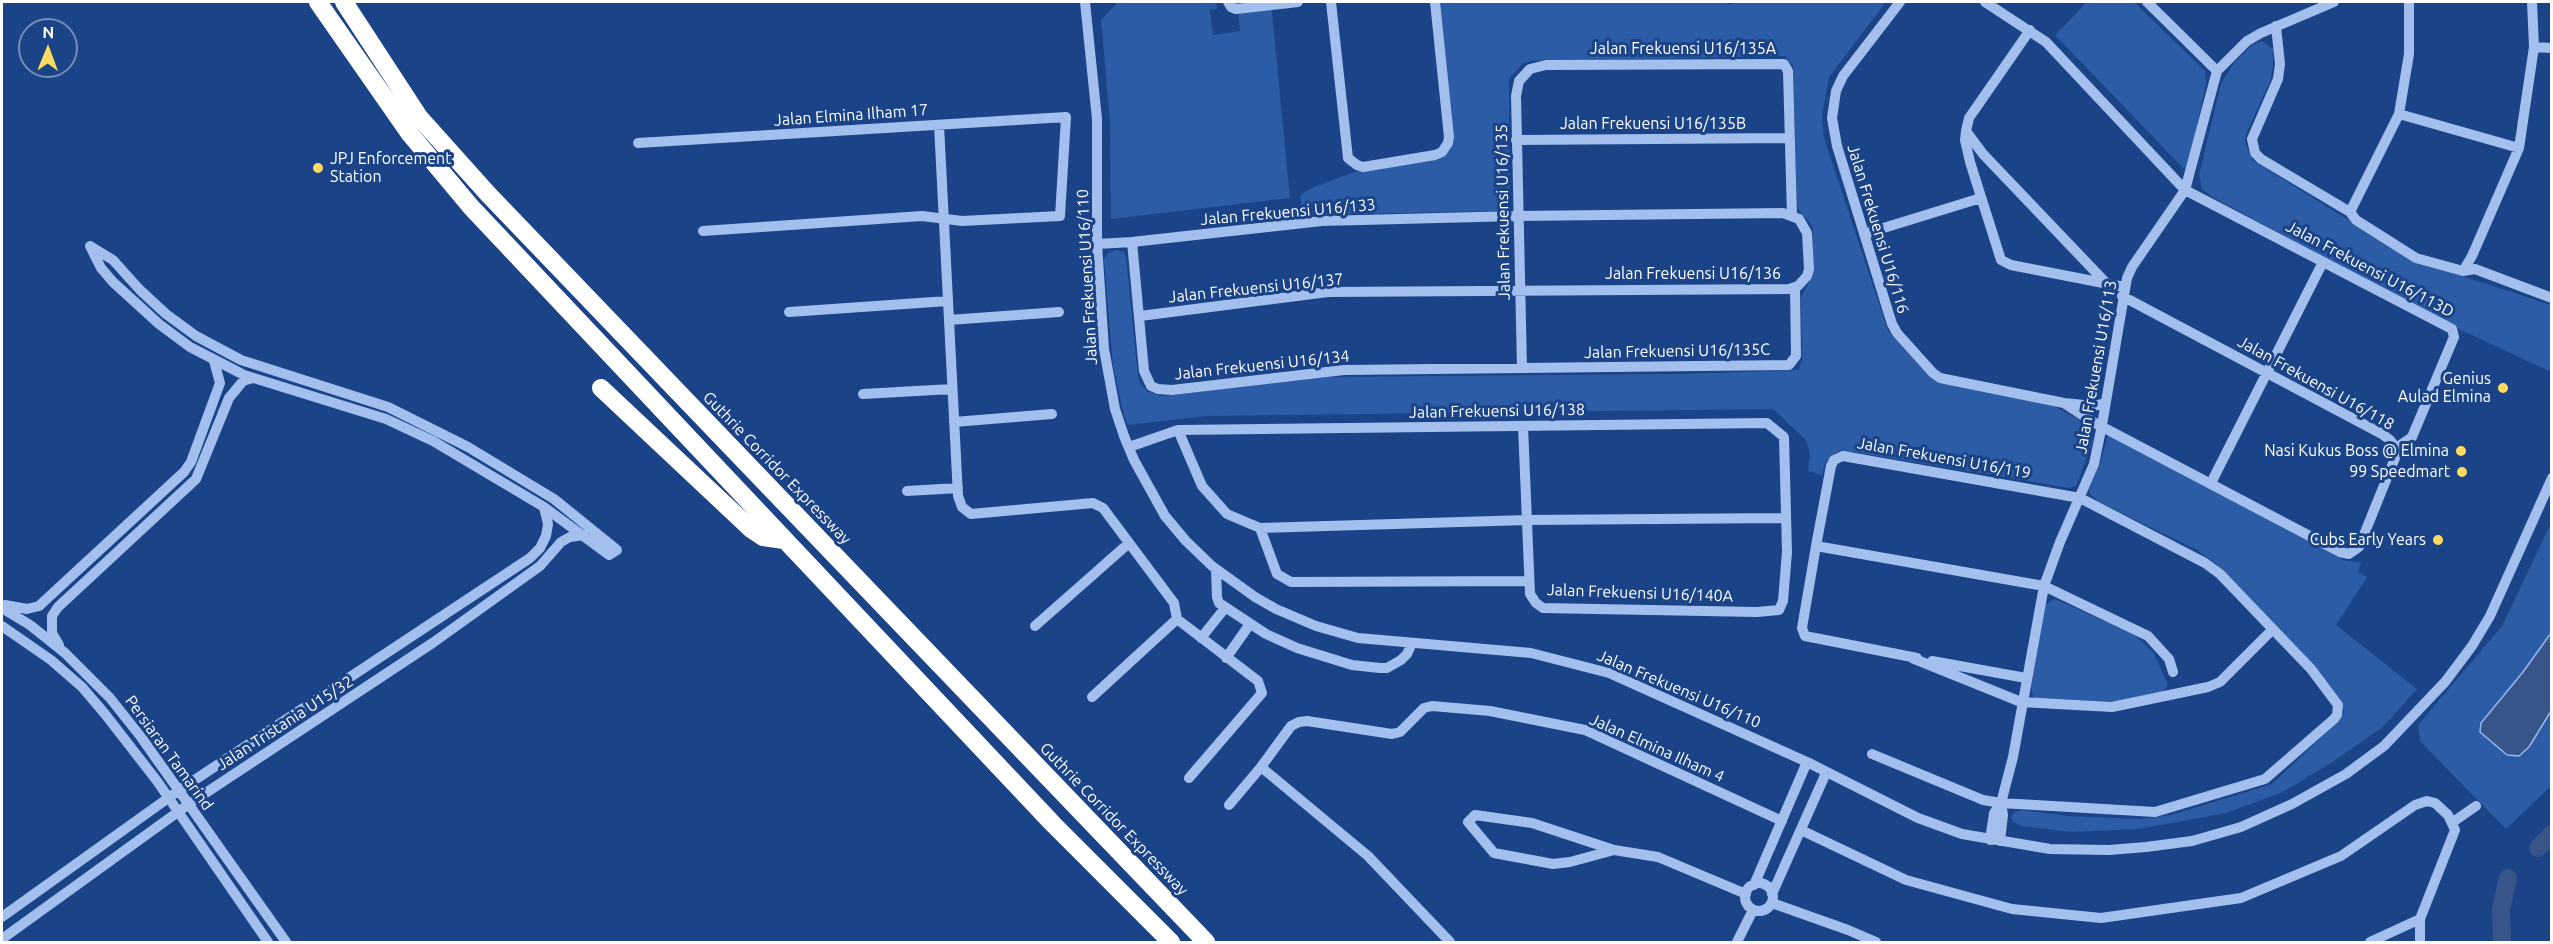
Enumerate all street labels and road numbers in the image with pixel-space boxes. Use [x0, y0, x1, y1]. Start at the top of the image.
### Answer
street label: Jalan Frekuensi U16/135A [1590, 39, 1776, 59]
street label: Jalan Elmina Ilham 17 [773, 100, 929, 130]
street label: Jalan Frekuensi U16/135B [1560, 114, 1746, 134]
street label: Jalan Frekuensi U16/135 [1492, 124, 1514, 300]
street label: Jalan Frekuensi U16/116 [1843, 142, 1913, 316]
street label: Jalan Frekuensi U16/110 [1073, 189, 1101, 365]
street label: Jalan Frekuensi U16/133 [1200, 195, 1376, 229]
street label: Jalan Frekuensi U16/113D [2283, 217, 2457, 321]
street label: Jalan Frekuensi U16/136 [1605, 264, 1781, 284]
street label: Jalan Frekuensi U16/137 [1167, 269, 1345, 307]
street label: Jalan Frekuensi U16/113 [2071, 279, 2121, 455]
street label: Jalan Frekuensi U16/118 [2234, 332, 2398, 434]
street label: Jalan Frekuensi U16/135C [1584, 340, 1770, 362]
street label: Jalan Frekuensi U16/134 [1173, 346, 1351, 384]
street label: Guthrie Corridor Expressway [699, 388, 855, 548]
street label: Jalan Frekuensi U16/138 [1409, 400, 1585, 422]
street label: Jalan Frekuensi U16/119 [1856, 433, 2032, 483]
street label: Jalan Frekuensi U16/140A [1547, 580, 1733, 606]
street label: Jalan Frekuensi U16/110 [1594, 646, 1764, 732]
street label: Jalan Tristania U15/32 [213, 672, 357, 774]
street label: Persiaran Tamarind [121, 692, 217, 814]
street label: Jalan Elmina Ilham 4 [1587, 710, 1727, 786]
street label: Guthrie Corridor Expressway [1036, 739, 1192, 899]

